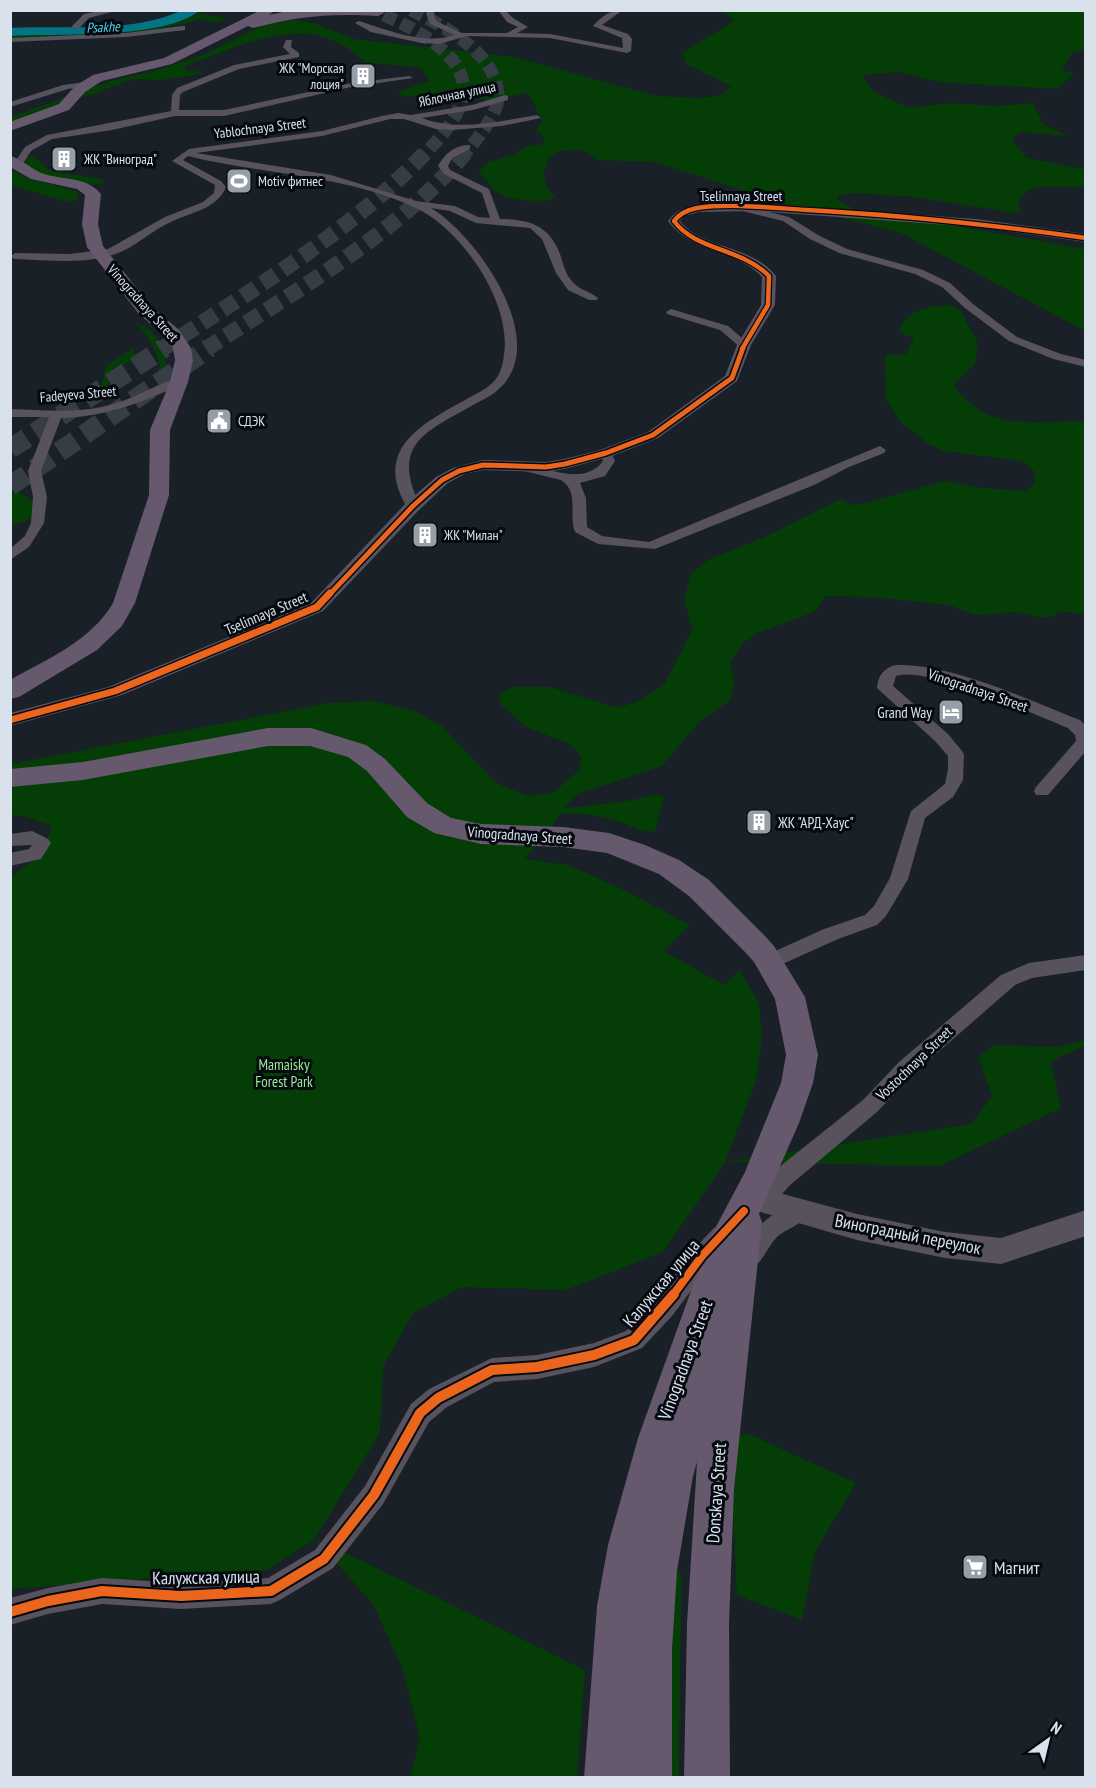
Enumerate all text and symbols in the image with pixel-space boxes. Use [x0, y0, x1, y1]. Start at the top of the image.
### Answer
water label: Psakhe [86, 17, 121, 37]
place label: ЖК "Морская лоция" [278, 59, 344, 93]
building icon: ЖК "Морская лоция" [348, 61, 378, 91]
street label: Яблочная улица [417, 77, 497, 111]
street label: Yablochnaya Street [213, 113, 307, 143]
building icon: ЖК "Виноград" [49, 144, 79, 174]
place label: ЖК "Виноград" [83, 150, 157, 168]
sports icon: Motiv фитнес [224, 166, 254, 196]
place label: Motiv фитнес [258, 172, 323, 190]
street label: Tselinnaya Street [700, 187, 782, 205]
street label: Vinogradnaya Street [103, 260, 183, 345]
street label: Fadeyeva Street [39, 382, 117, 406]
public building icon: СДЭК [204, 406, 234, 436]
place label: СДЭК [238, 412, 265, 430]
building icon: ЖК "Милан" [410, 520, 440, 550]
place label: ЖК "Милан" [443, 526, 503, 544]
street label: Tselinnaya Street [222, 587, 310, 639]
street label: Vinogradnaya Street [924, 664, 1031, 716]
hotel icon: Grand Way [936, 697, 966, 727]
place label: Grand Way [877, 703, 932, 722]
building icon: ЖК "АРД-Хаус" [744, 807, 774, 837]
place label: ЖК "АРД-Хаус" [777, 813, 854, 832]
street label: Vinogradnaya Street [466, 822, 573, 848]
street label: Vostochnaya Street [871, 1022, 956, 1105]
park label: Mamaisky Forest Park [255, 1055, 313, 1091]
street label: Виноградный переулок [833, 1209, 983, 1259]
street label: Калужская улица [618, 1234, 704, 1332]
street label: Vinogradnaya Street [652, 1297, 717, 1424]
street label: Donskaya Street [701, 1442, 731, 1544]
supermarket icon: Магнит [960, 1552, 990, 1582]
place label: Магнит [994, 1556, 1040, 1579]
street label: Калужская улица [152, 1565, 260, 1589]
north arrow [1018, 1710, 1078, 1770]
text: N [1047, 1717, 1066, 1738]

